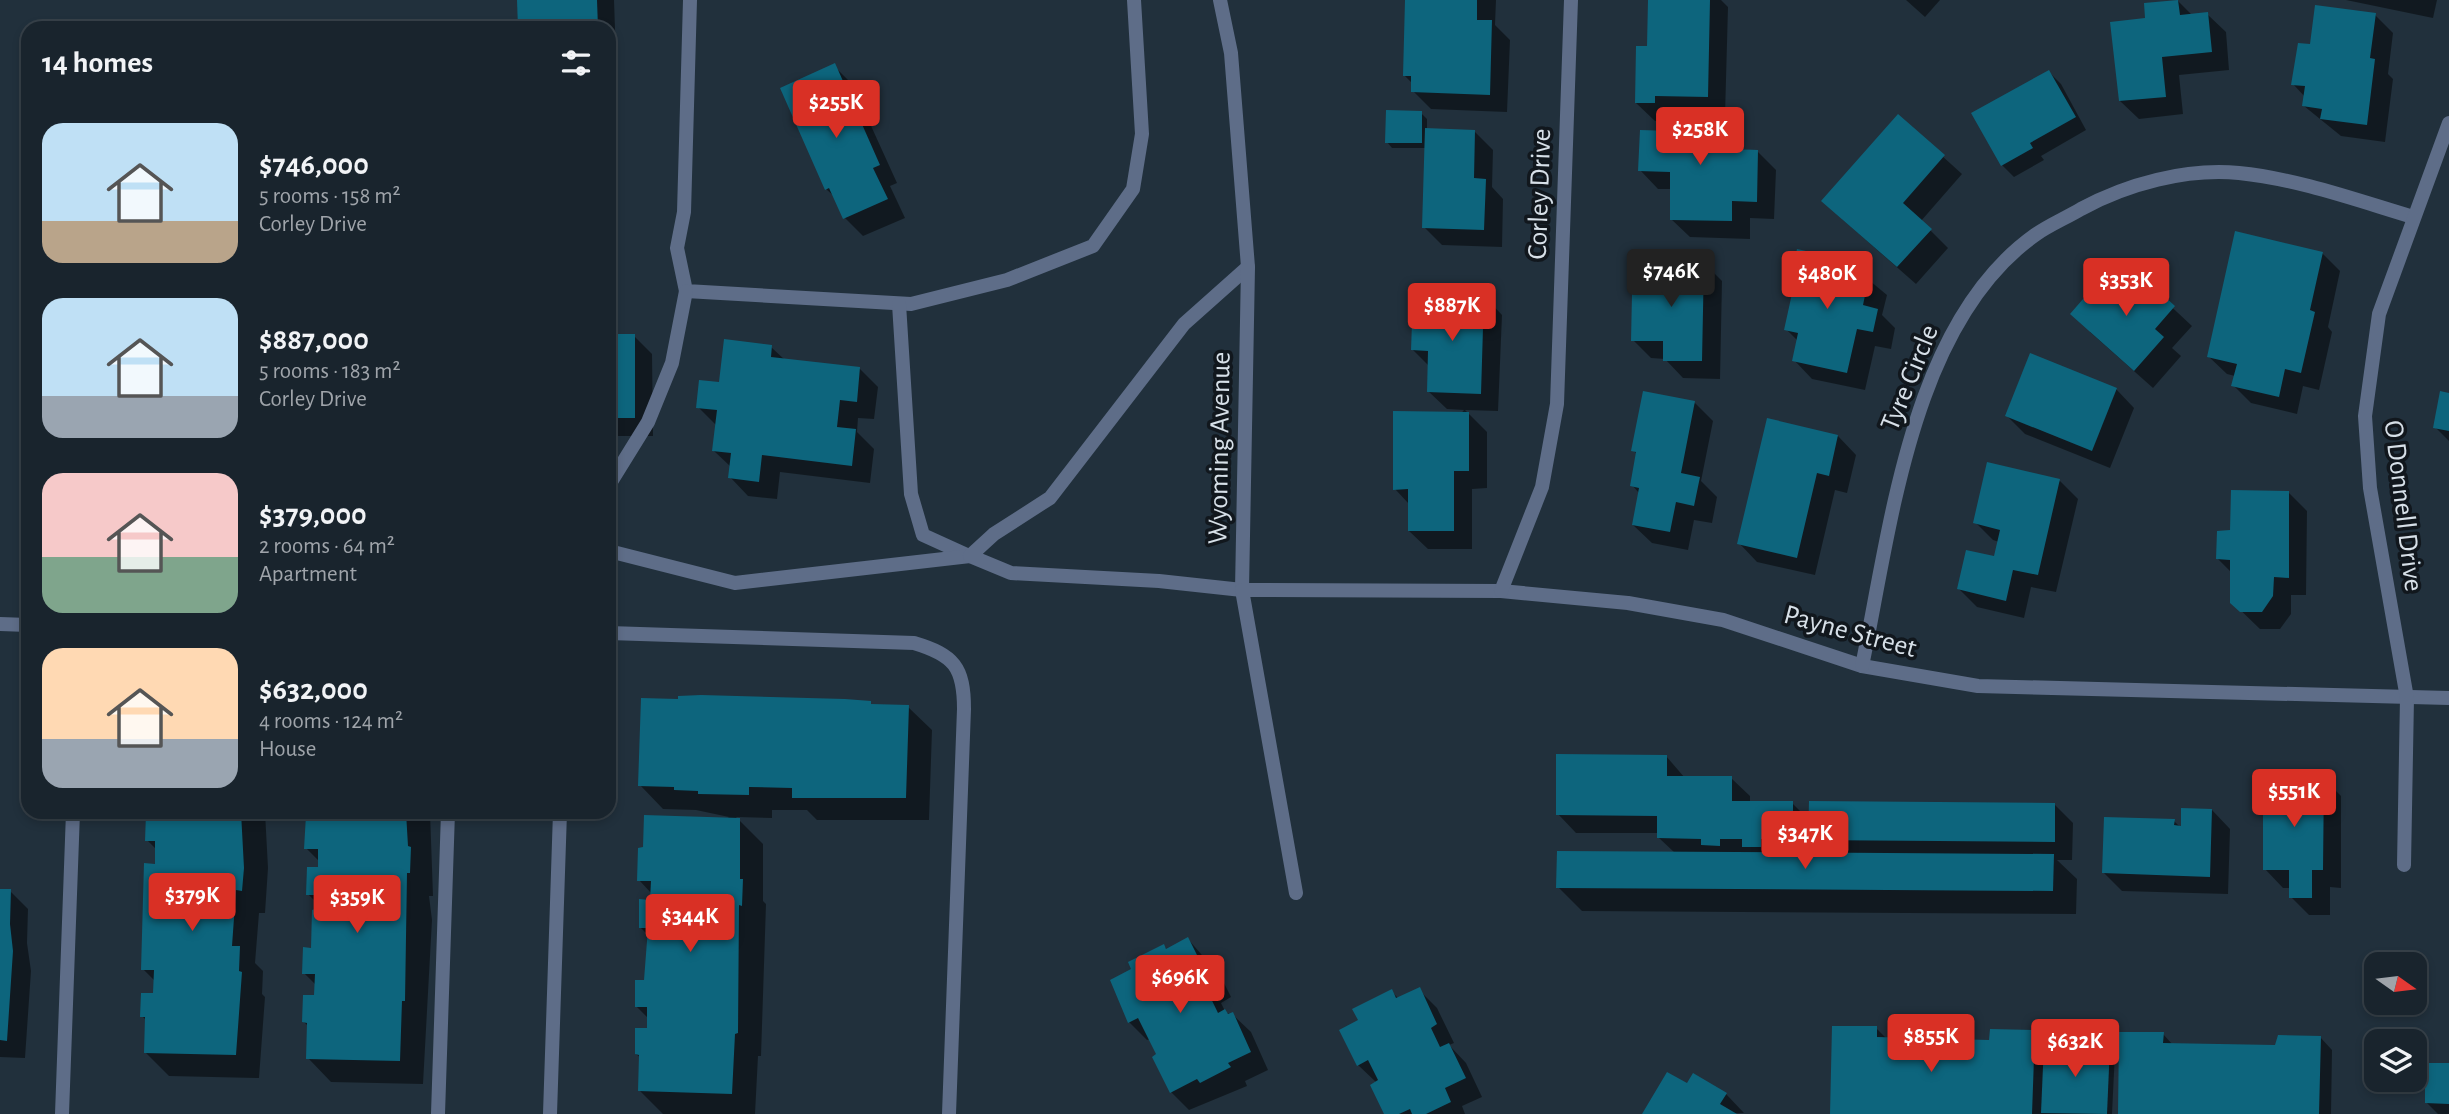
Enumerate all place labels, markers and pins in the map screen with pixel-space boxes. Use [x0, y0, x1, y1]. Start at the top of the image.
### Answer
pin: $255K [787, 80, 885, 140]
pin: $258K [1651, 108, 1749, 167]
pin: $746K [1622, 250, 1720, 309]
pin: $480K [1778, 252, 1876, 311]
pin: $353K [2077, 258, 2175, 318]
pin: $887K [1403, 284, 1501, 343]
pin: $551K [2245, 770, 2343, 829]
pin: $347K [1756, 812, 1854, 871]
pin: $379K [143, 874, 241, 933]
pin: $359K [308, 876, 406, 935]
pin: $344K [641, 894, 739, 954]
pin: $696K [1131, 956, 1229, 1015]
pin: $855K [1882, 1014, 1980, 1074]
pin: $632K [2026, 1020, 2124, 1079]

